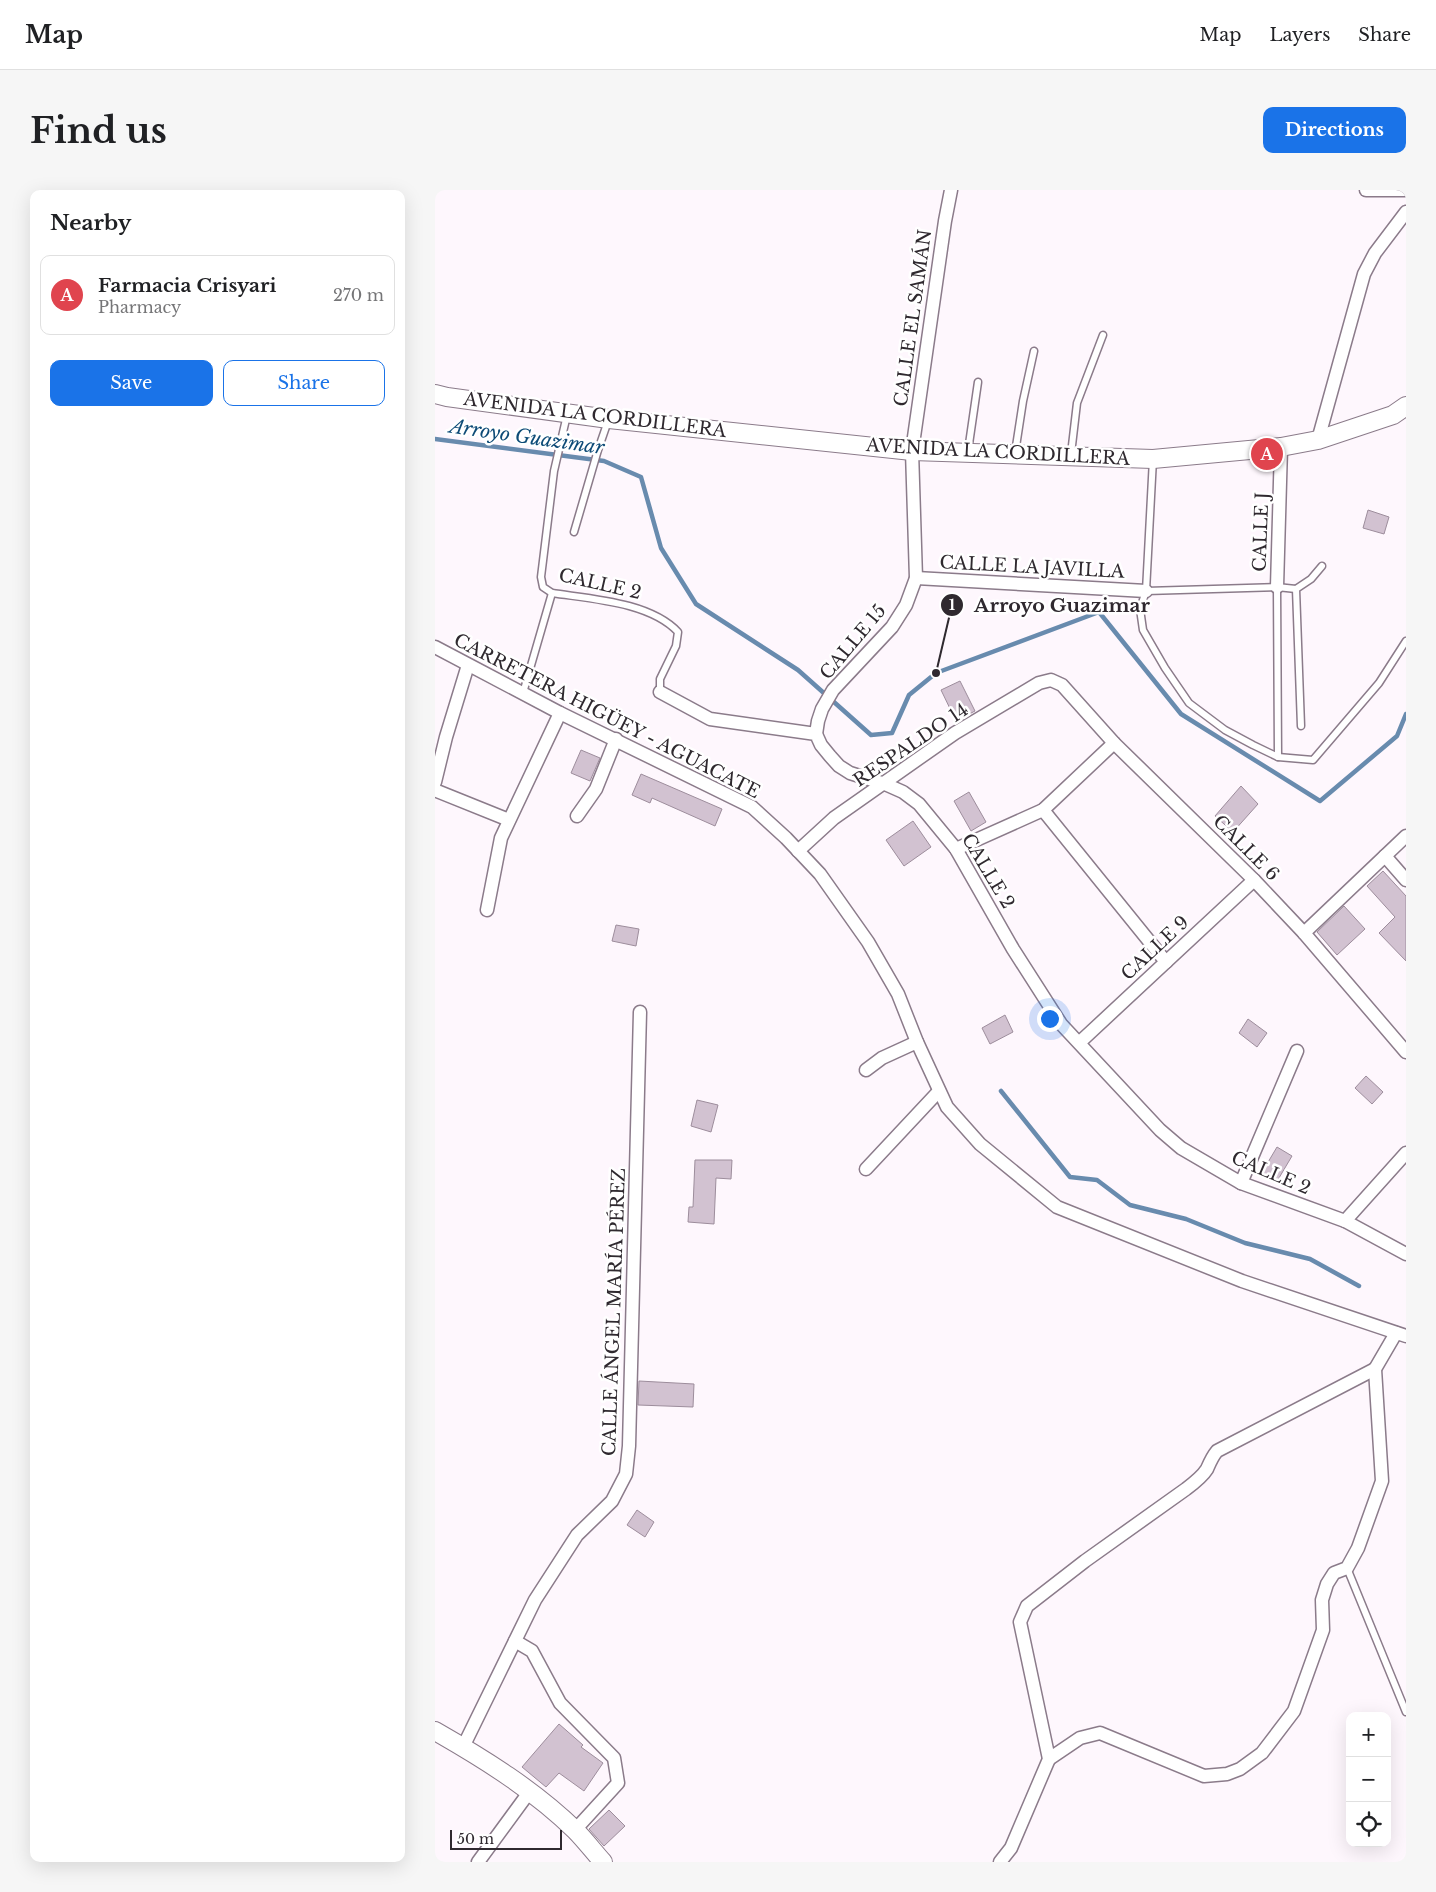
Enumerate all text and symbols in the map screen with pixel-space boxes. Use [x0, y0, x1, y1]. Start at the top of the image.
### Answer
text: Map [25, 20, 83, 49]
text: Map [1200, 24, 1241, 46]
text: Layers [1269, 24, 1330, 46]
text: Share [1358, 24, 1411, 46]
button: Directions [1263, 107, 1406, 153]
text: Find us [30, 109, 167, 152]
text: Nearby [50, 210, 131, 236]
street label: CALLE EL SAMÁN [889, 228, 936, 408]
text: Farmacia Crisyari [98, 274, 276, 297]
text: A [61, 285, 73, 305]
text: 270 m [333, 285, 384, 305]
text: Pharmacy [98, 297, 181, 317]
button: Save [50, 360, 213, 406]
button: Share [223, 360, 385, 406]
street label: AVENIDA LA CORDILLERA [461, 388, 729, 442]
water label: Arroyo Guazimar [445, 414, 607, 459]
street label: AVENIDA LA CORDILLERA [864, 434, 1132, 470]
pin: A [1251, 435, 1283, 473]
street label: CALLE J [1249, 492, 1273, 572]
street label: CALLE LA JAVILLA [939, 551, 1126, 583]
street label: CALLE 2 [557, 564, 643, 604]
callout: Arroyo Guazimar [939, 588, 1160, 622]
text: Arroyo Guazimar [973, 594, 1150, 617]
text: 1 [949, 595, 956, 614]
street label: CALLE 15 [815, 600, 891, 684]
street label: CARRETERA HIGÜEY - AGUACATE [450, 628, 764, 803]
street label: RESPALDO 14 [849, 698, 973, 792]
street label: CALLE 6 [1208, 810, 1284, 886]
street label: CALLE 2 [957, 829, 1019, 913]
street label: CALLE 9 [1117, 911, 1193, 985]
your location [1037, 1006, 1063, 1032]
street label: CALLE 2 [1228, 1146, 1314, 1200]
street label: CALLE ÁNGEL MARÍA PÉREZ [597, 1167, 630, 1457]
map controls [1346, 1712, 1391, 1847]
button: + [1346, 1712, 1391, 1757]
button: − [1346, 1757, 1391, 1802]
button: locate [1346, 1802, 1391, 1847]
scale bar [450, 1827, 563, 1850]
text: 50 m [457, 1830, 494, 1848]

